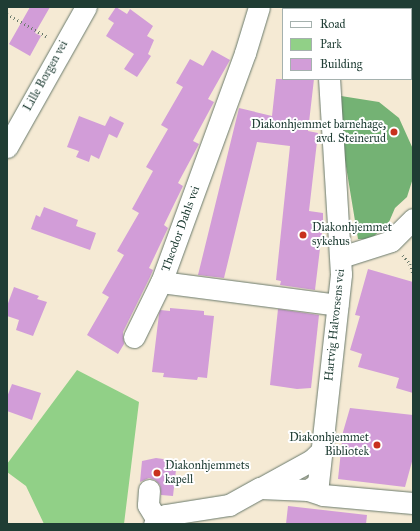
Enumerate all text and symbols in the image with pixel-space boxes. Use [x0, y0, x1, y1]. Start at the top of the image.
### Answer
legend [282, 8, 412, 80]
text: Road [320, 17, 346, 31]
text: Park [320, 37, 342, 51]
street label: Lille Borgen vei [21, 38, 71, 114]
text: Building [320, 57, 362, 71]
place label: Diakonhjemmet barnehage, avd. Steinerud [251, 118, 386, 146]
marker: Diakonhjemmet barnehage, avd. Steinerud [389, 127, 399, 137]
street label: Theodor Dahls vei [159, 184, 203, 274]
place label: Diakonhjemmet sykehus [312, 221, 392, 249]
marker: Diakonhjemmet sykehus [297, 229, 309, 241]
street label: Hartvig Halvorsens vei [322, 268, 348, 382]
place label: Diakonhjemmet Bibliotek [289, 431, 369, 459]
marker: Diakonhjemmet Bibliotek [372, 440, 382, 450]
place label: Diakonhjemmets kapell [165, 459, 249, 487]
marker: Diakonhjemmets kapell [152, 468, 162, 478]

